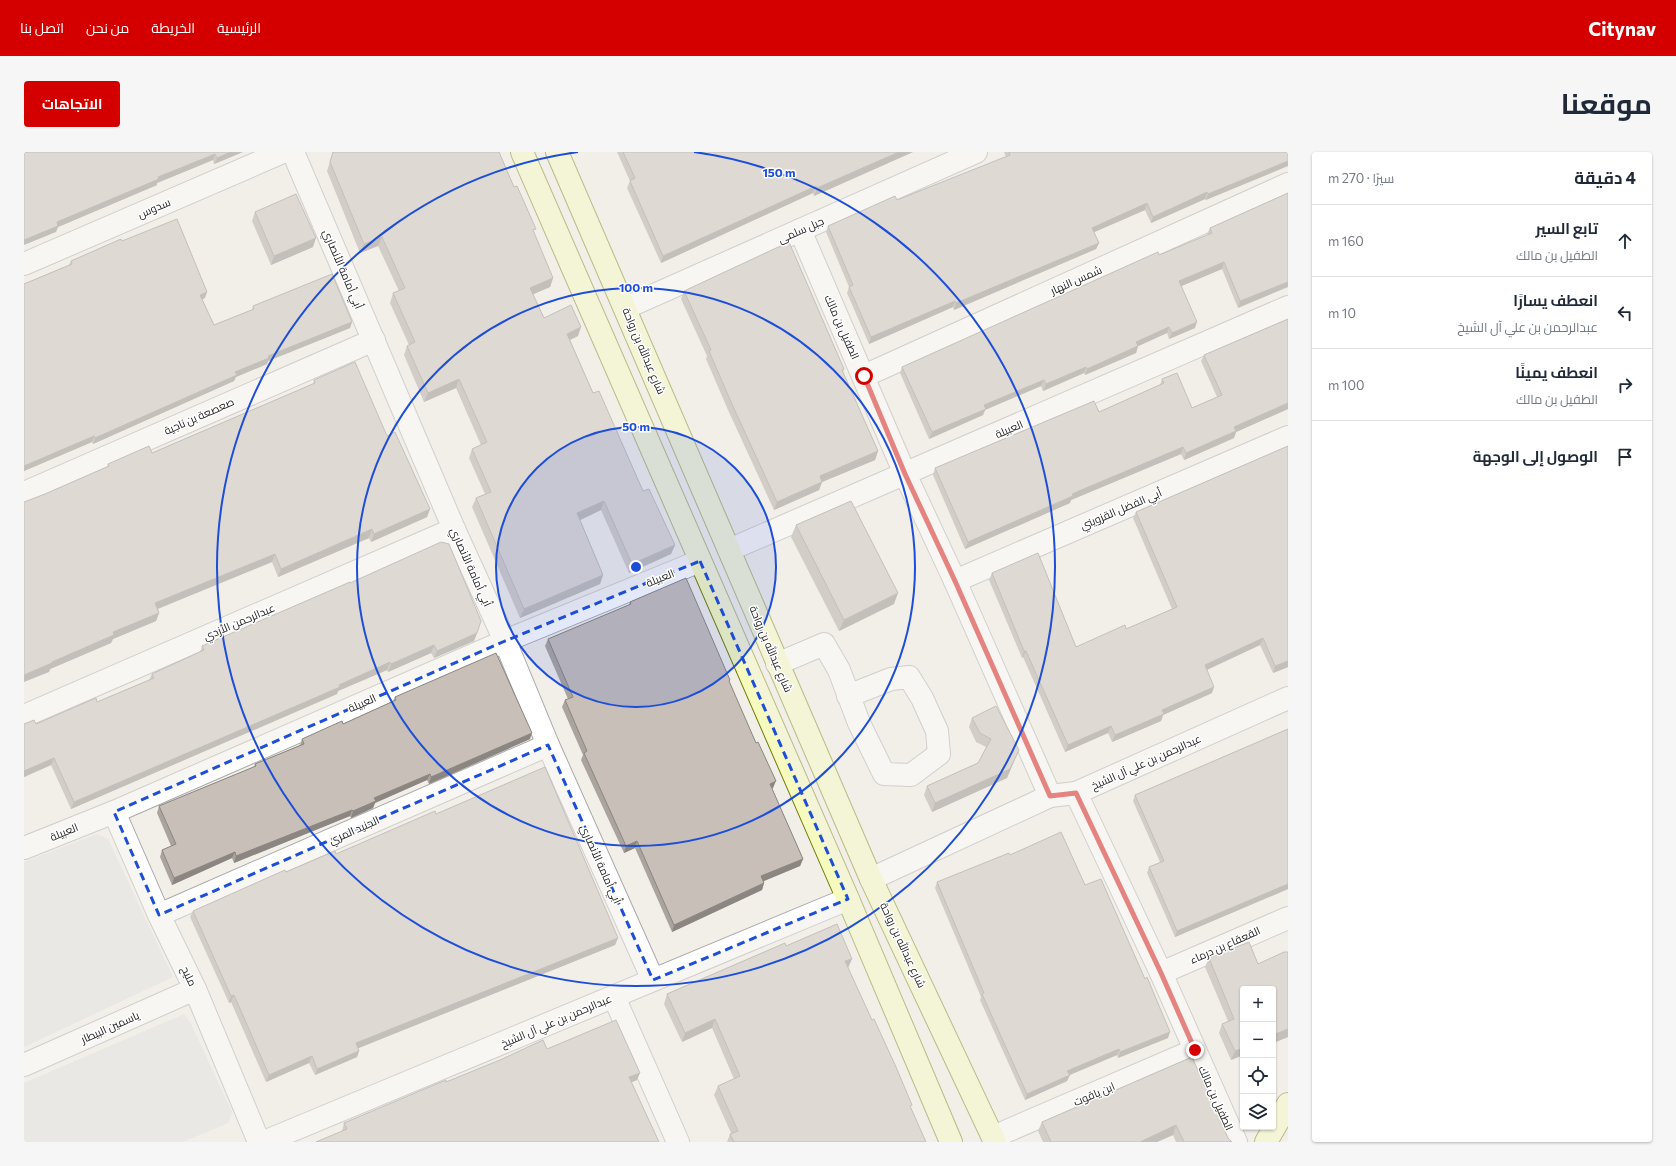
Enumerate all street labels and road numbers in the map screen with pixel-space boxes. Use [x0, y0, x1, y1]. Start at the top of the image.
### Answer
street label: سدوس [135, 195, 173, 221]
street label: جبل سلمى [776, 214, 826, 246]
street label: أبي أمامة الأنصاري [318, 227, 366, 312]
street label: شمس النهار [1047, 262, 1104, 298]
street label: الطفيل بن مالك [822, 292, 862, 362]
street label: شارع عبدالله بن رواحة [619, 305, 669, 397]
street label: صعصعة بن ناجية [162, 394, 236, 438]
street label: العبيلة [993, 417, 1025, 440]
street label: أبي الفضل القزويني [1078, 485, 1165, 534]
street label: أبي أمامة الأنصاري [446, 525, 495, 609]
street label: العبيلة [644, 566, 676, 589]
street label: عبدالرحمن الأزدي [201, 601, 278, 645]
street label: شارع عبدالله بن رواحة [746, 603, 796, 695]
street label: العبيلة [346, 691, 378, 714]
street label: عبدالرحمن بن علي آل الشيخ [1089, 731, 1204, 794]
street label: الجنيد المري [327, 813, 382, 849]
street label: العبيلة [48, 820, 80, 843]
street label: أبي أمامة الأنصاري [576, 822, 625, 906]
street label: شارع عبدالله بن رواحة [876, 900, 930, 990]
street label: القعقاع بن درماء [1188, 923, 1263, 968]
street label: مليح [177, 964, 200, 989]
street label: عبدالرحمن بن علي آل الشيخ [498, 991, 614, 1053]
street label: ياسمين البيطار [78, 1008, 141, 1047]
street label: الطفيل بن مالك [1196, 1063, 1236, 1133]
street label: ابن ياقوت [1071, 1079, 1117, 1109]

